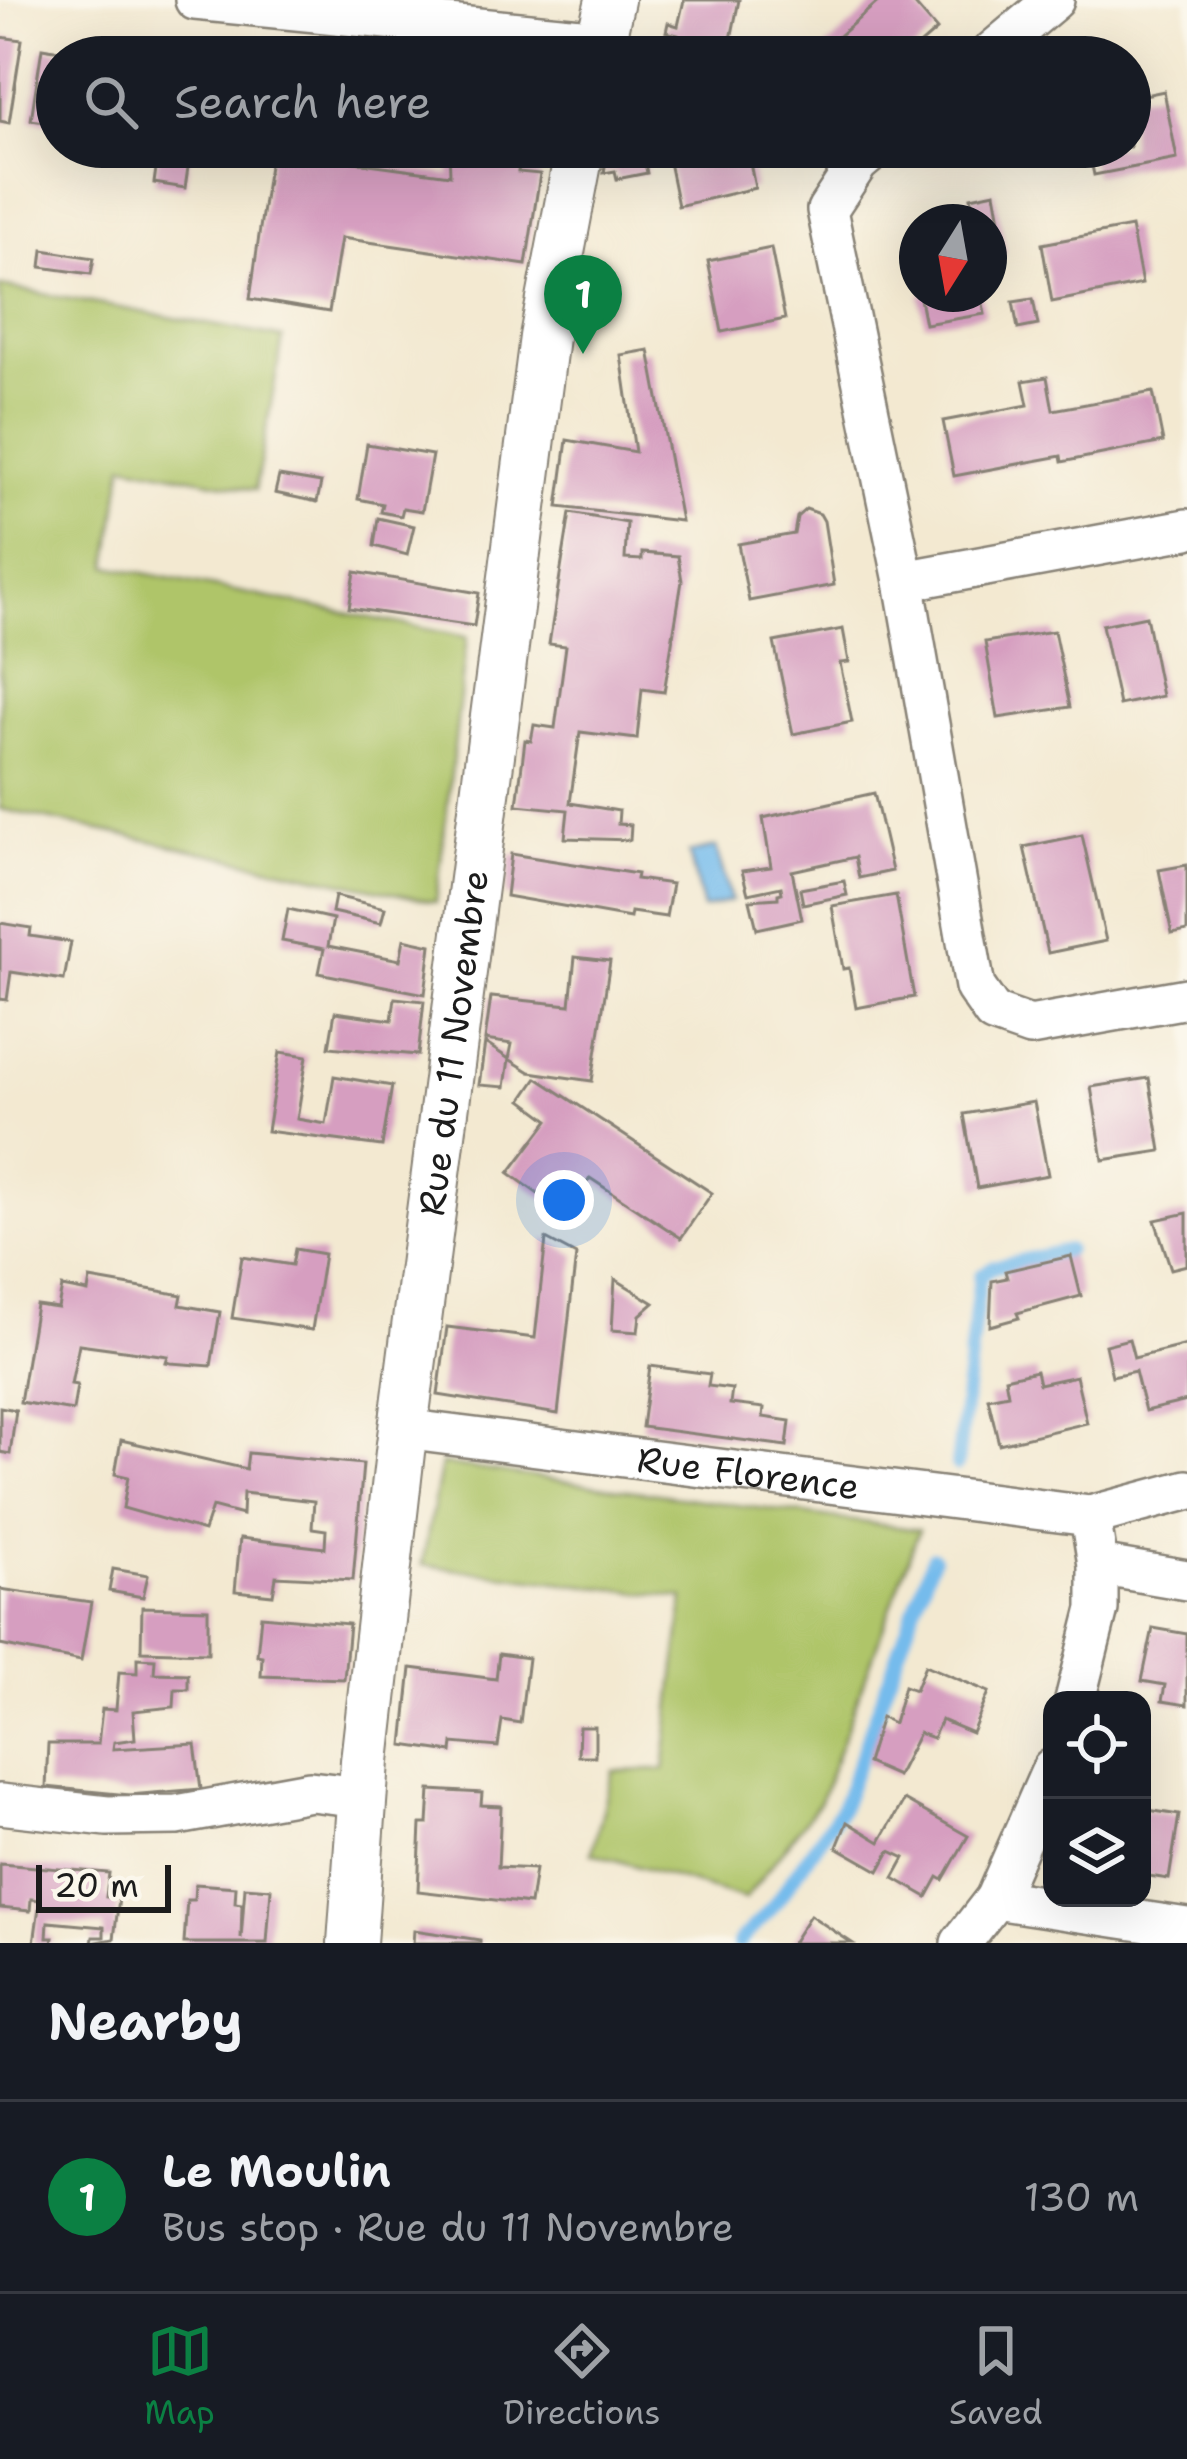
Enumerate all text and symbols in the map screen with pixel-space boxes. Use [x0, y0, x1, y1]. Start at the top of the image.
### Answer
search box [36, 36, 1151, 168]
icon: search [78, 69, 144, 135]
text: Search here [174, 72, 431, 132]
north arrow [899, 204, 1007, 312]
pin: 1 [544, 255, 622, 354]
street label: Rue du 11 Novembre [407, 867, 500, 1219]
your location [534, 1170, 594, 1230]
street label: Rue Florence [634, 1435, 862, 1512]
map controls [1043, 1691, 1151, 1907]
button: locate [1043, 1691, 1151, 1799]
button: layers [1043, 1799, 1151, 1907]
scale bar [36, 1859, 171, 1912]
text: 20 m [54, 1863, 139, 1908]
text: Nearby [48, 1987, 243, 2055]
text: Le Moulin [162, 2141, 391, 2201]
text: 1 [78, 2171, 96, 2223]
text: 130 m [1024, 2171, 1139, 2223]
text: Bus stop · Rue du 11 Novembre [162, 2201, 734, 2253]
tab: Map [144, 2318, 215, 2435]
tab: Directions [503, 2318, 661, 2435]
tab: Saved [949, 2318, 1043, 2435]

